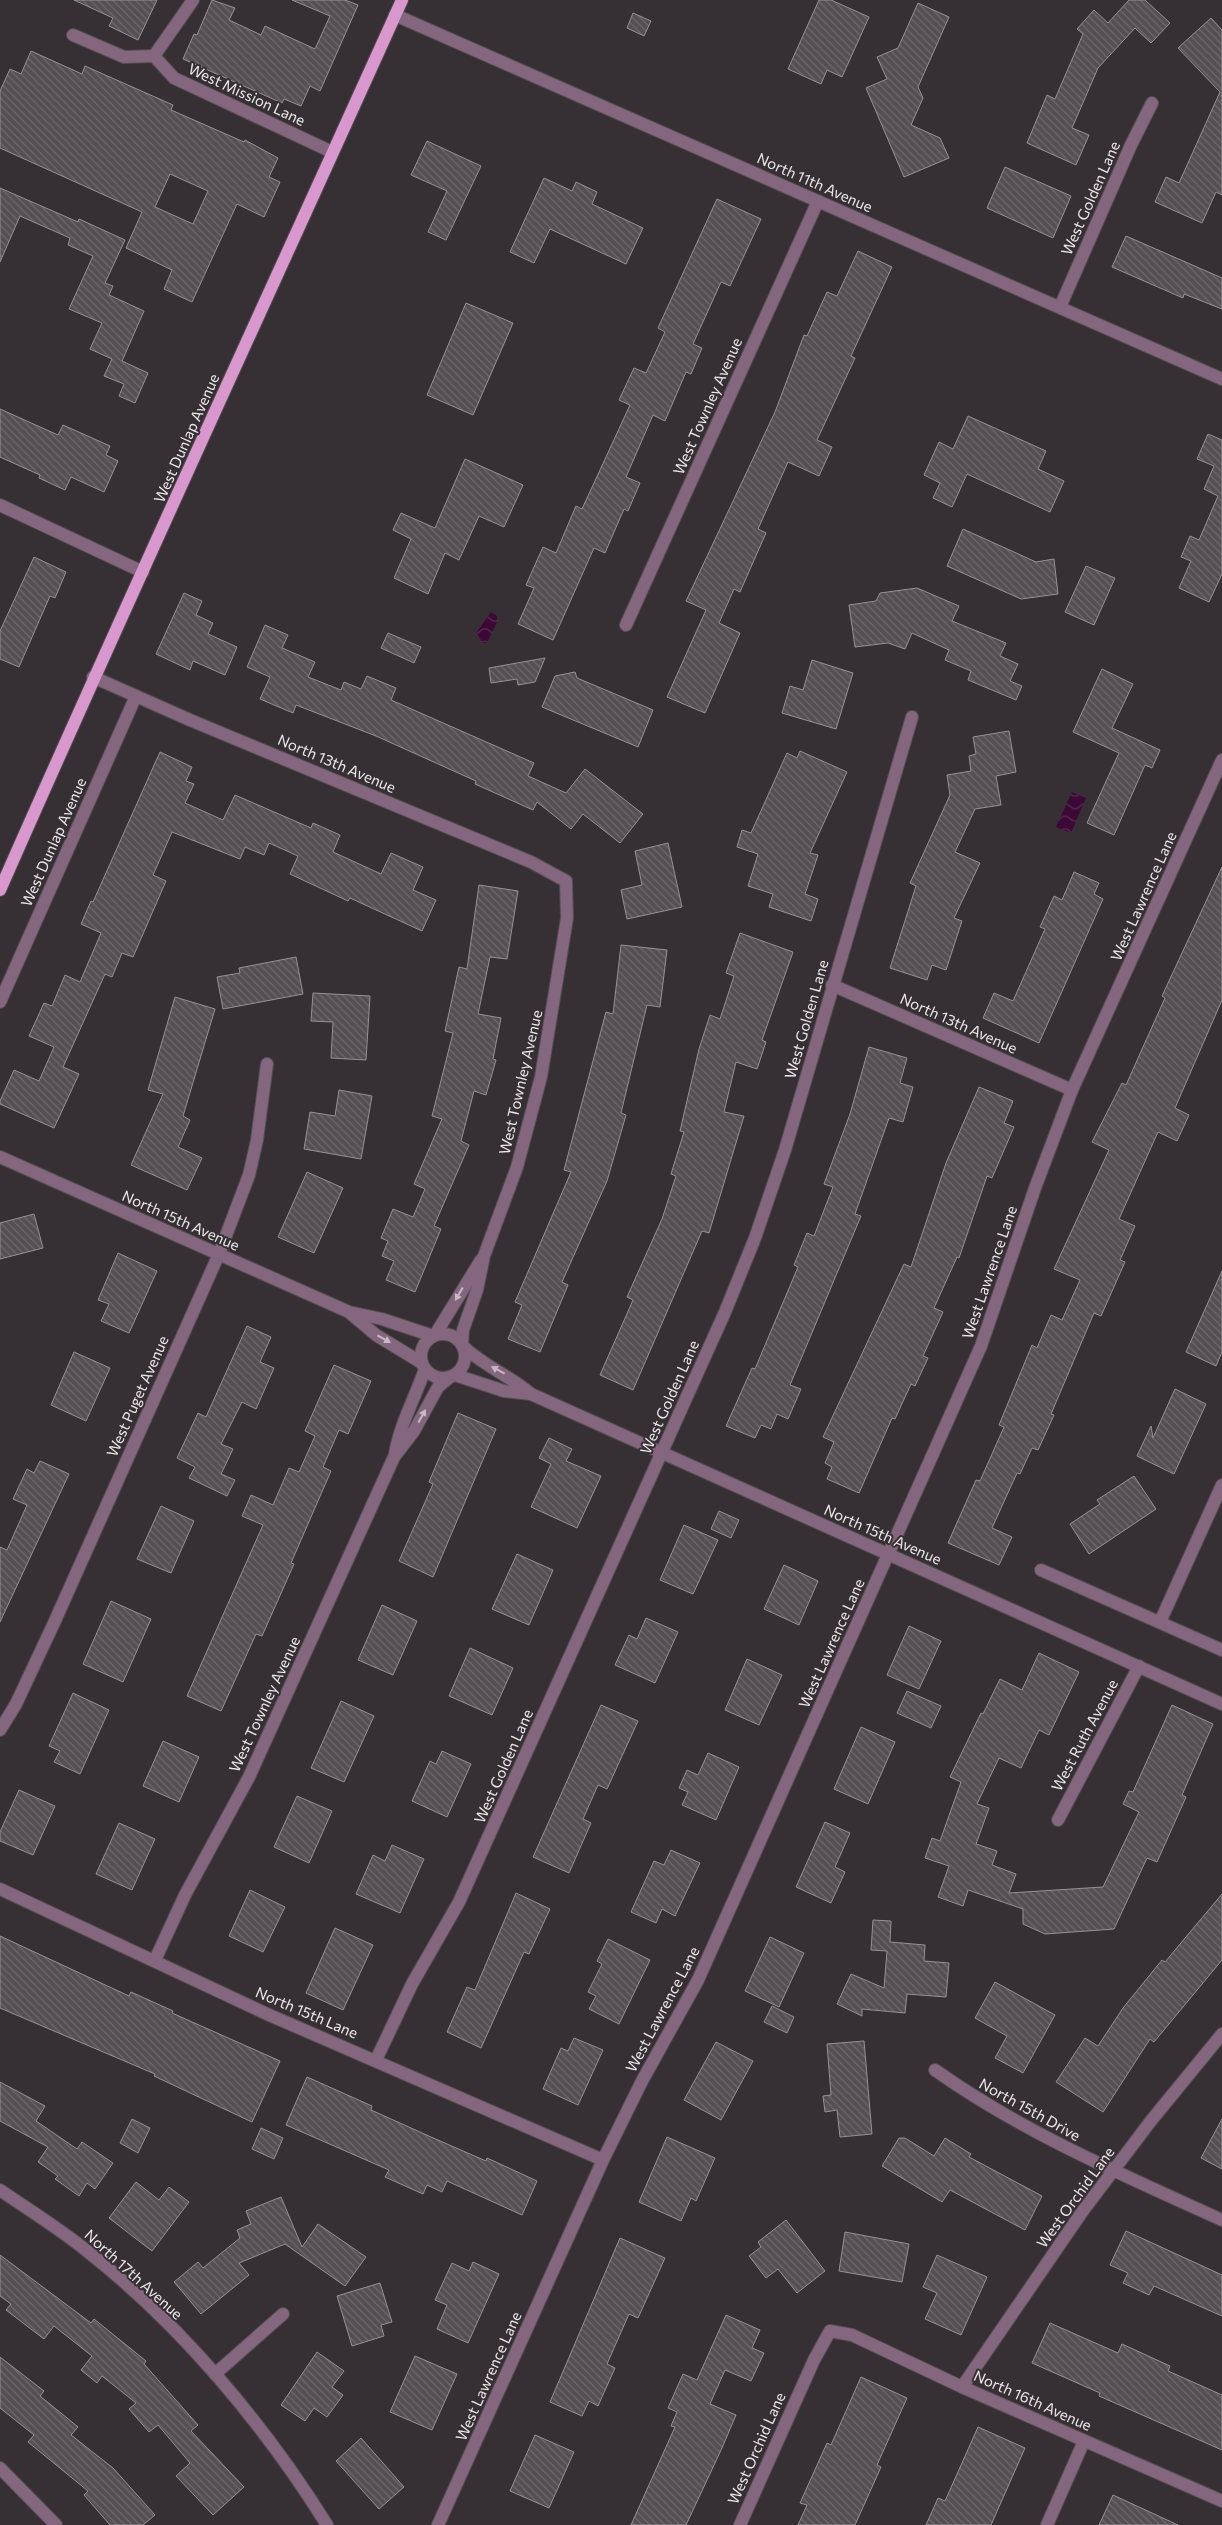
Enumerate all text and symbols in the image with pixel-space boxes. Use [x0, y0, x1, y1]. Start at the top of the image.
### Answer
street label: West Mission Lane [186, 59, 308, 129]
street label: West Golden Lane [1057, 138, 1123, 258]
street label: North 11th Avenue [755, 148, 876, 216]
street label: West Townley Avenue [669, 335, 745, 477]
street label: West Dunlap Avenue [149, 371, 223, 505]
street label: North 13th Avenue [275, 730, 399, 796]
street label: West Dunlap Avenue [16, 775, 90, 909]
street label: West Lawrence Lane [1106, 828, 1180, 963]
street label: West Golden Lane [780, 957, 832, 1080]
street label: North 13th Avenue [898, 989, 1021, 1057]
street label: West Townley Avenue [495, 1008, 545, 1156]
street label: North 15th Avenue [120, 1186, 243, 1254]
street label: West Lawrence Lane [958, 1203, 1020, 1341]
one-way arrow [454, 1288, 463, 1301]
street label: West Puget Avenue [102, 1333, 172, 1459]
one-way arrow [377, 1335, 392, 1343]
street label: West Golden Lane [636, 1337, 702, 1457]
one-way arrow [490, 1366, 505, 1374]
one-way arrow [418, 1409, 426, 1424]
street label: North 15th Avenue [822, 1500, 945, 1568]
street label: West Lawrence Lane [794, 1575, 868, 1710]
street label: West Townley Avenue [225, 1633, 303, 1775]
street label: West Ruth Avenue [1047, 1676, 1121, 1794]
street label: West Golden Lane [470, 1706, 536, 1826]
street label: West Lawrence Lane [621, 1943, 703, 2075]
street label: North 15th Lane [253, 1982, 361, 2042]
street label: North 15th Drive [976, 2074, 1084, 2144]
street label: West Orchid Lane [1032, 2143, 1118, 2251]
street label: North 17th Avenue [81, 2225, 187, 2323]
street label: West Lawrence Lane [451, 2308, 525, 2443]
street label: North 16th Avenue [971, 2366, 1095, 2434]
street label: West Orchid Lane [723, 2389, 789, 2507]

